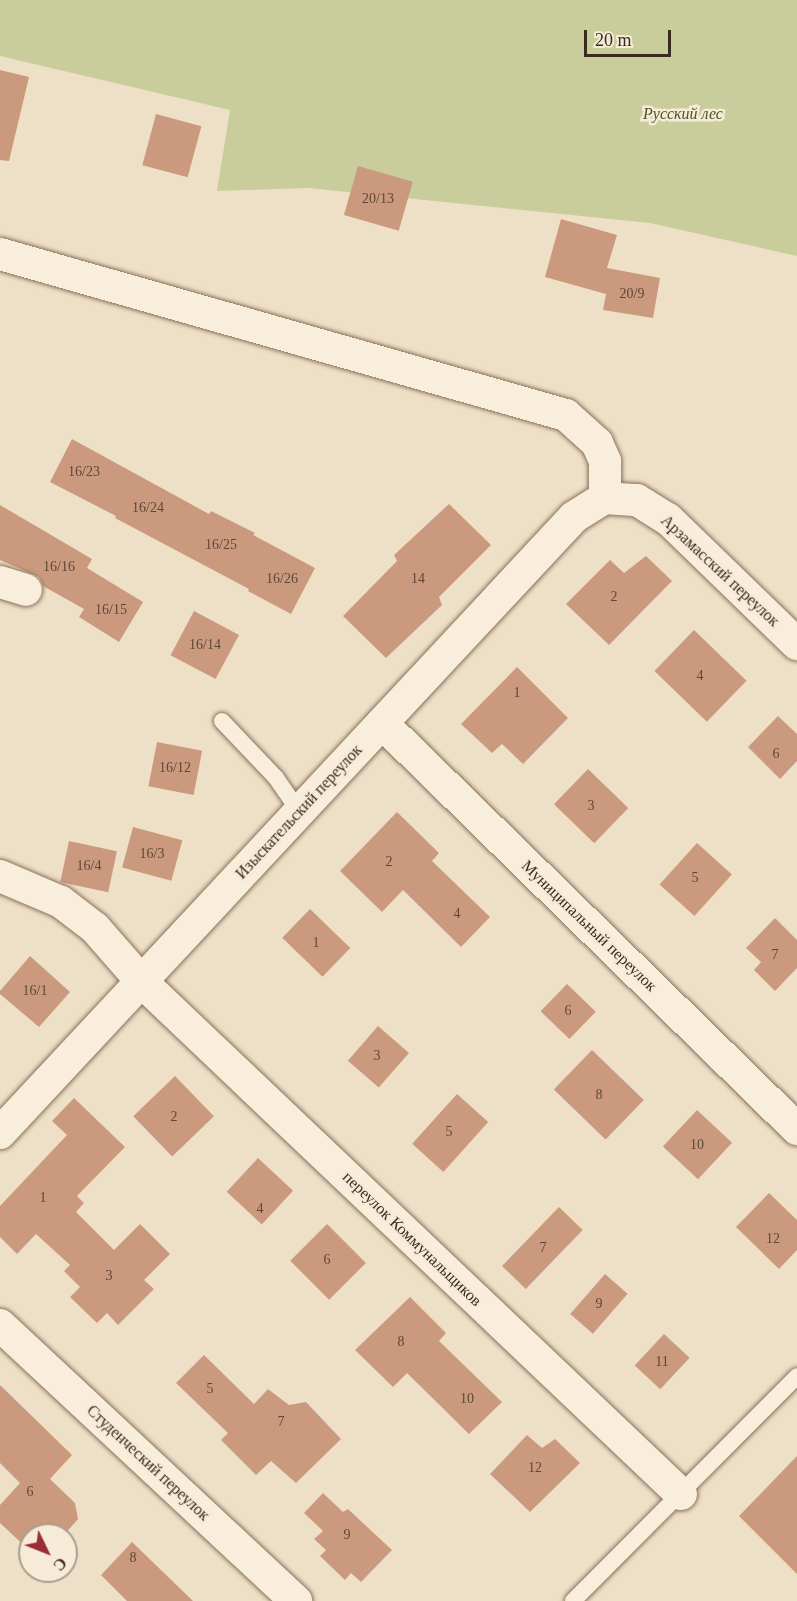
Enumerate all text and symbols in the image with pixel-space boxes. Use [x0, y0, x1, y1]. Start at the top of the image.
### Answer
scale bar [587, 18, 674, 56]
text: 20 m [595, 30, 632, 50]
park label: Русский лес [643, 104, 723, 124]
house number: 20/13 [362, 191, 394, 207]
house number: 20/9 [620, 286, 644, 302]
house number: 16/23 [68, 464, 100, 480]
house number: 16/24 [132, 500, 164, 516]
street label: Арзамасский переулок [657, 511, 783, 631]
house number: 16/25 [205, 537, 237, 553]
house number: 16/16 [43, 559, 75, 575]
house number: 16/26 [266, 571, 298, 587]
house number: 14 [411, 571, 425, 587]
house number: 2 [610, 589, 618, 605]
house number: 16/15 [95, 602, 127, 618]
house number: 16/14 [189, 637, 221, 653]
house number: 4 [696, 668, 704, 684]
house number: 1 [514, 685, 520, 701]
street label: Изыскательский переулок [232, 741, 366, 883]
house number: 6 [772, 746, 780, 762]
house number: 16/12 [159, 760, 191, 776]
house number: 3 [588, 798, 594, 814]
house number: 16/3 [140, 846, 164, 862]
house number: 2 [386, 854, 392, 870]
street label: Муниципальный переулок [517, 856, 661, 996]
house number: 16/4 [77, 858, 101, 874]
house number: 5 [692, 870, 698, 886]
house number: 4 [454, 906, 460, 922]
house number: 1 [312, 935, 320, 951]
house number: 7 [771, 947, 778, 963]
house number: 16/1 [23, 983, 47, 999]
house number: 6 [564, 1003, 572, 1019]
house number: 3 [374, 1048, 380, 1064]
house number: 8 [596, 1087, 602, 1103]
house number: 2 [170, 1109, 178, 1125]
house number: 5 [446, 1124, 452, 1140]
house number: 10 [690, 1137, 704, 1153]
street label: переулок Коммунальщиков [339, 1168, 485, 1310]
house number: 1 [40, 1190, 46, 1206]
house number: 4 [256, 1201, 264, 1217]
house number: 12 [766, 1231, 780, 1247]
house number: 7 [540, 1240, 546, 1256]
house number: 6 [324, 1252, 330, 1268]
house number: 3 [106, 1268, 112, 1284]
house number: 9 [596, 1296, 602, 1312]
house number: 8 [398, 1334, 404, 1350]
house number: 11 [655, 1354, 669, 1370]
house number: 5 [206, 1381, 214, 1397]
house number: 10 [460, 1391, 474, 1407]
street label: Студенческий переулок [83, 1401, 213, 1525]
house number: 7 [278, 1414, 284, 1430]
house number: 12 [528, 1460, 542, 1476]
house number: 6 [26, 1484, 34, 1500]
north arrow [18, 1523, 78, 1583]
house number: 9 [344, 1527, 350, 1543]
house number: 8 [130, 1550, 136, 1566]
text: С [50, 1554, 70, 1574]

